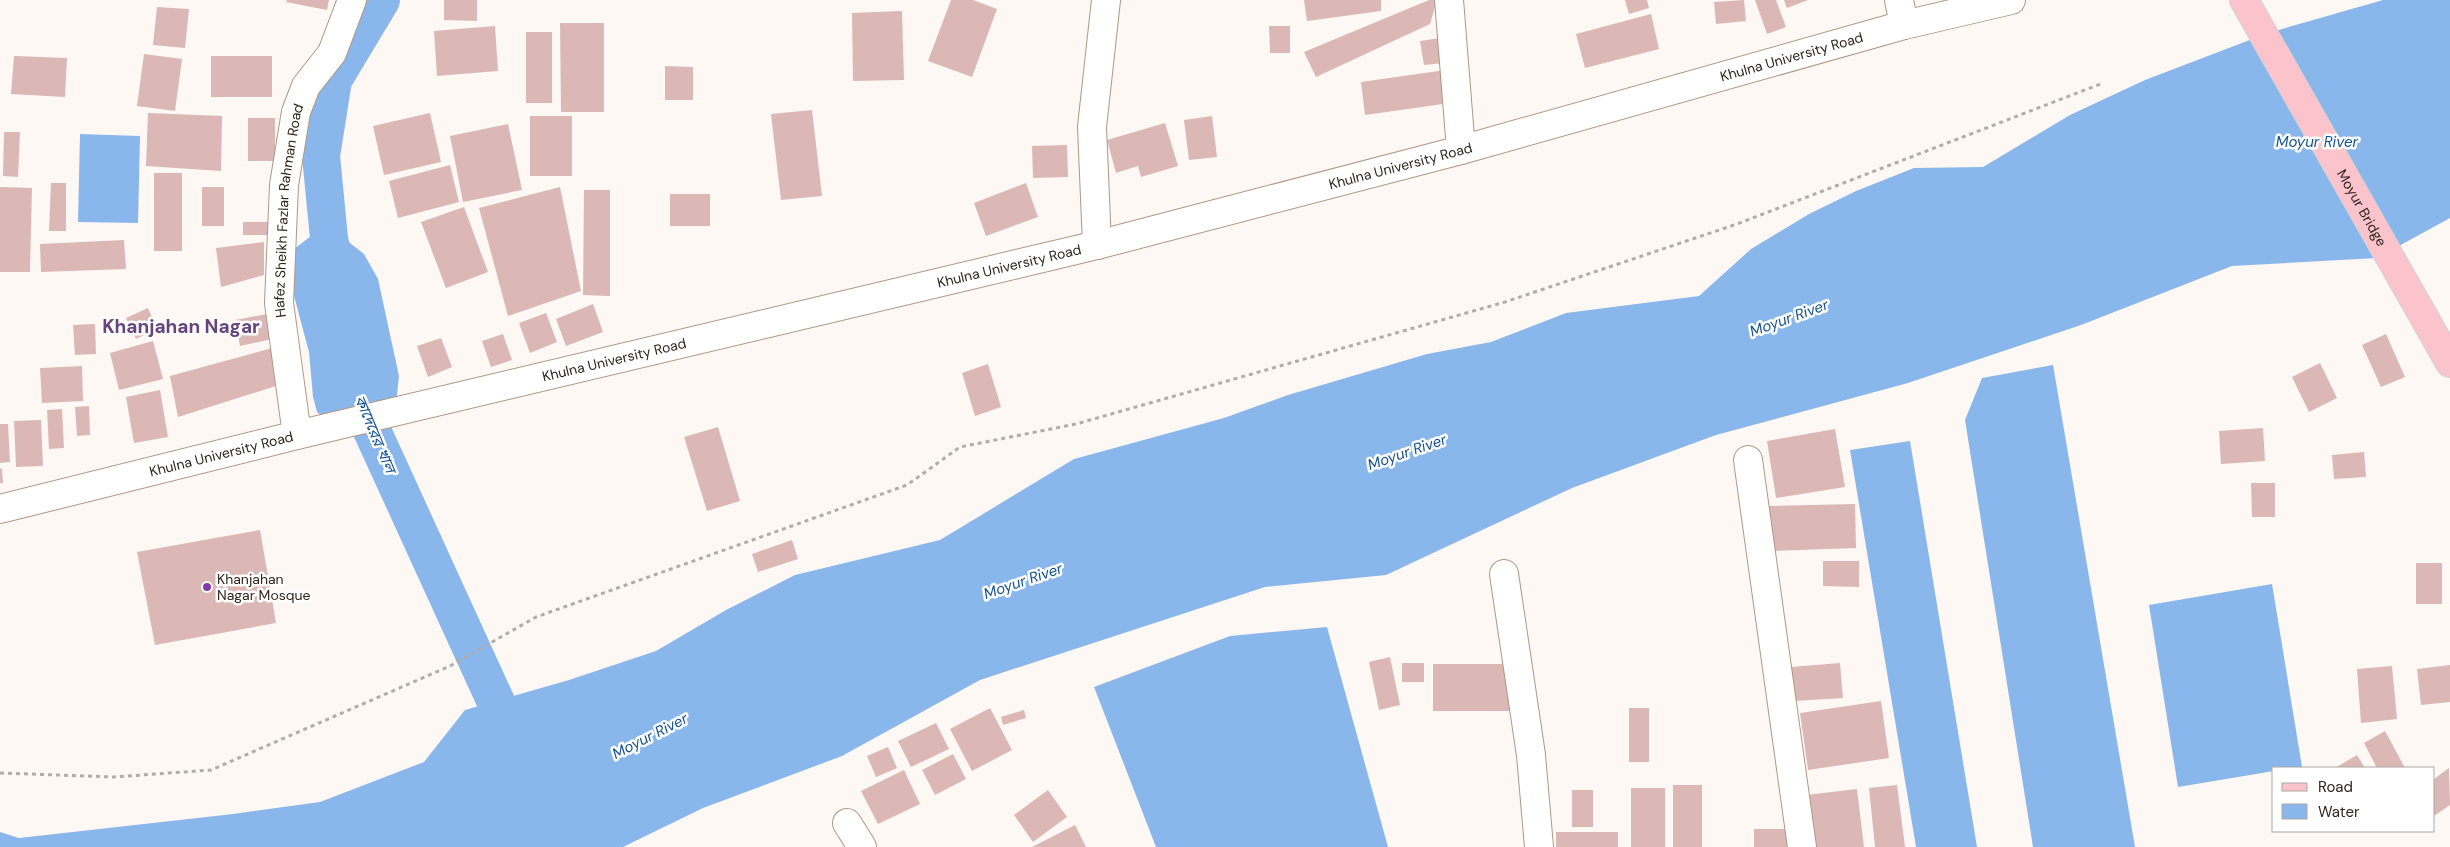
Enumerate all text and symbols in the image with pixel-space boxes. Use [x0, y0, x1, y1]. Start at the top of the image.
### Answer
street label: Khulna University Road [1718, 28, 1865, 85]
street label: Hafez Sheikh Fazlar Rahman Road [270, 101, 307, 319]
water label: Moyur River [2276, 132, 2359, 152]
street label: Khulna University Road [1327, 138, 1474, 193]
street label: Moyur Bridge [2333, 166, 2391, 250]
street label: Khulna University Road [935, 240, 1083, 292]
water label: Moyur River [1747, 294, 1831, 341]
district label: Khanjahan Nagar [102, 314, 260, 339]
street label: Khulna University Road [540, 334, 688, 386]
water label: কাদেরের খাল [350, 392, 401, 479]
street label: Khulna University Road [147, 427, 295, 480]
water label: Moyur River [1365, 429, 1450, 475]
water label: Moyur River [981, 558, 1066, 604]
place label: Khanjahan Nagar Mosque [217, 570, 311, 604]
marker: Khanjahan Nagar Mosque [201, 581, 213, 593]
water label: Moyur River [609, 708, 692, 764]
legend [2272, 767, 2435, 832]
text: Road [2318, 777, 2353, 797]
text: Water [2318, 802, 2360, 822]

